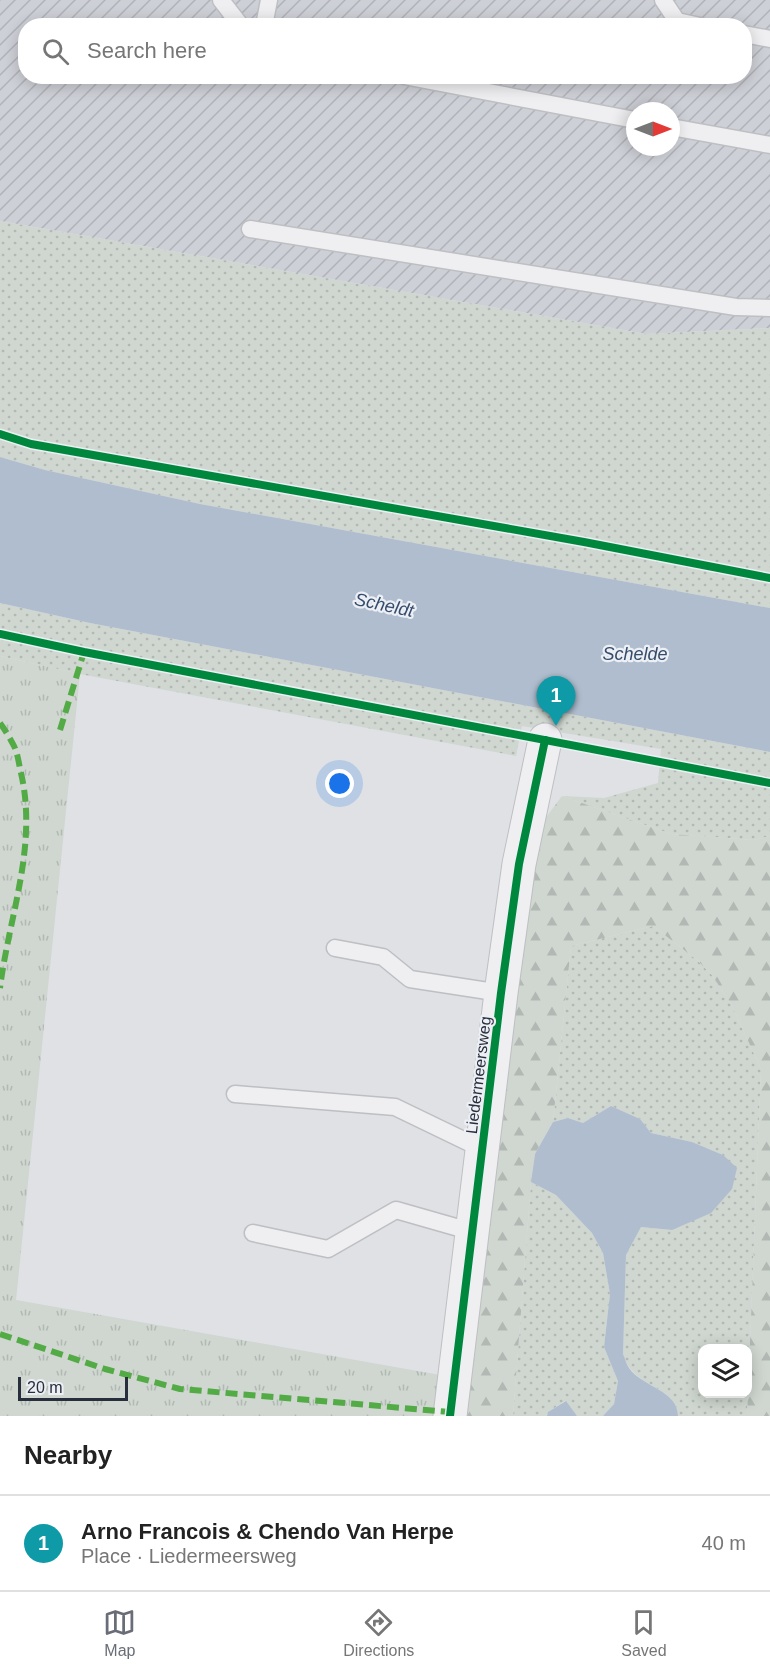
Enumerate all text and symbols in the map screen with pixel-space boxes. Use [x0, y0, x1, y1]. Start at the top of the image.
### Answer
search box [18, 18, 752, 84]
icon: search [39, 35, 72, 68]
text: Search here [87, 38, 207, 63]
north arrow [626, 102, 680, 156]
water label: Scheldt [353, 589, 416, 621]
water label: Schelde [602, 644, 668, 664]
pin: 1 [536, 676, 576, 726]
your location [325, 769, 354, 798]
street label: Liedermeersweg [463, 1015, 494, 1135]
map controls [698, 1344, 752, 1398]
button: layers [698, 1344, 752, 1398]
scale bar [18, 1374, 128, 1402]
text: 20 m [27, 1379, 63, 1396]
text: Nearby [24, 1440, 112, 1470]
text: Arno Francois & Chendo Van Herpe [81, 1519, 454, 1544]
text: 1 [38, 1532, 49, 1554]
text: 40 m [702, 1532, 746, 1554]
text: Place · Liedermeersweg [81, 1545, 297, 1567]
tab: Map [103, 1606, 136, 1660]
tab: Directions [343, 1606, 414, 1660]
tab: Saved [621, 1606, 667, 1660]

